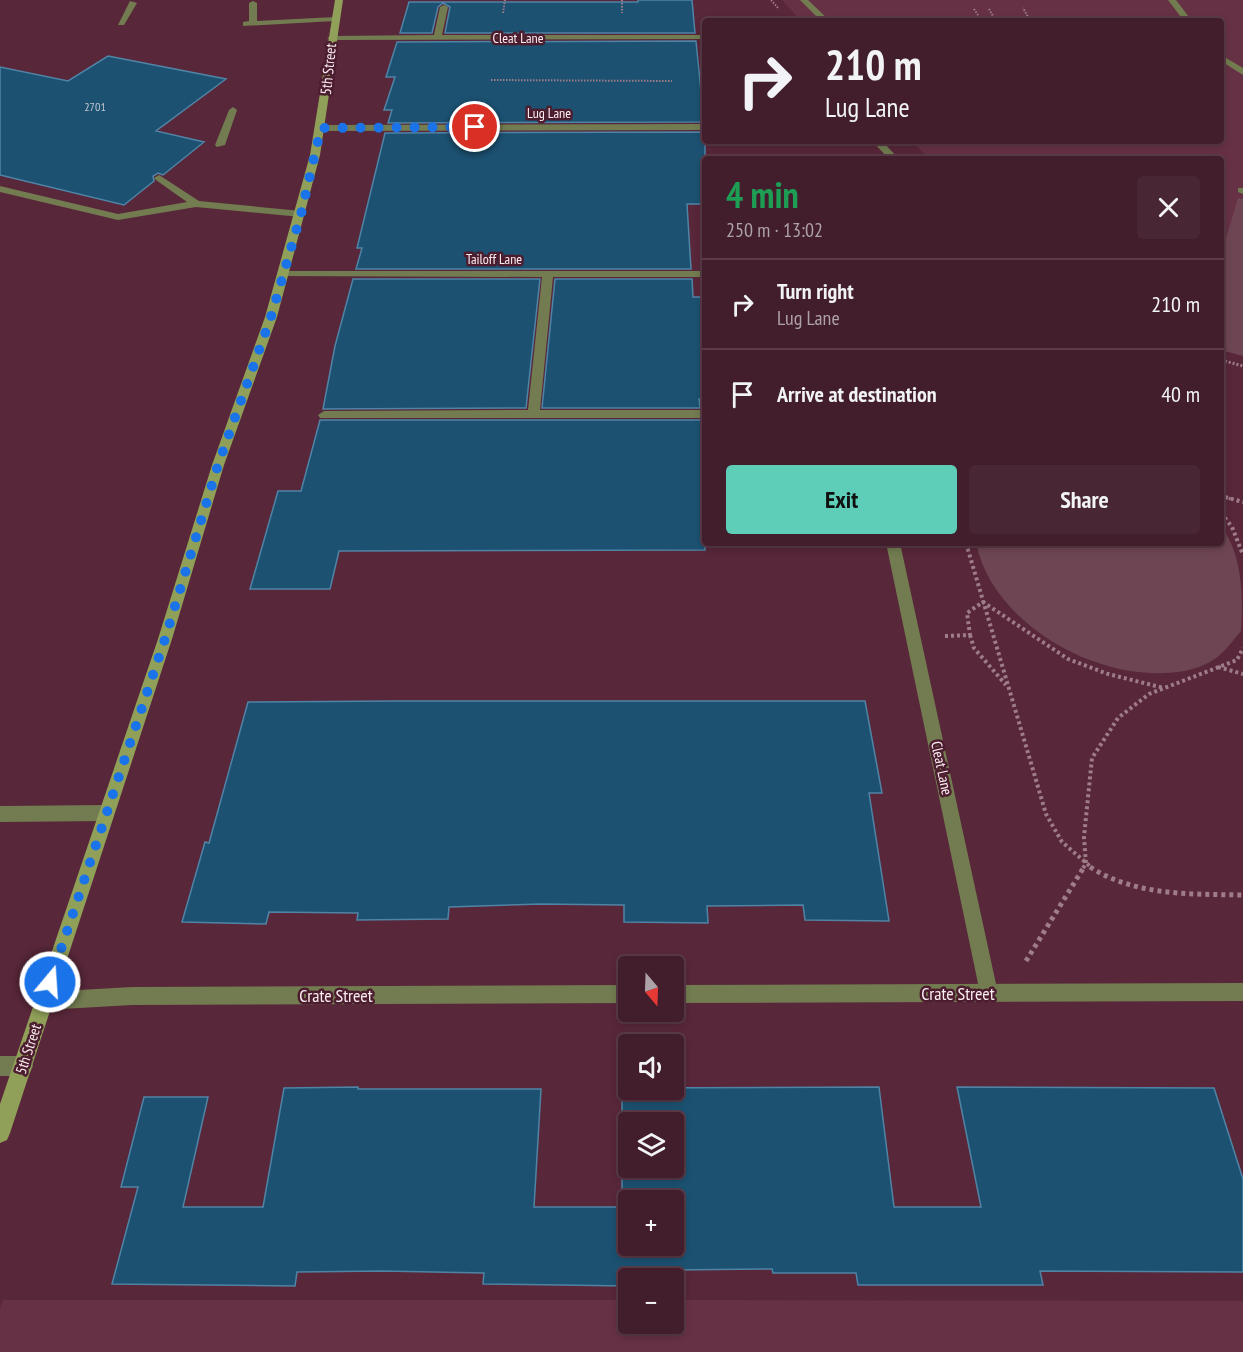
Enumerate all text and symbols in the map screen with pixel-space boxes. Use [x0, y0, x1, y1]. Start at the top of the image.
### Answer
street label: Cleat Lane [492, 29, 544, 47]
text: 210 m [825, 37, 922, 92]
street label: 5th Street [316, 42, 340, 96]
icon: right [726, 42, 804, 120]
text: Lug Lane [825, 90, 910, 124]
house number: 2701 [84, 99, 106, 114]
pin [449, 101, 500, 152]
street label: Lug Lane [527, 104, 571, 122]
icon: arrive [458, 110, 491, 143]
text: 4 min [726, 171, 799, 218]
button: close [1137, 176, 1200, 239]
text: 250 m · 13:02 [726, 217, 823, 243]
street label: Tailoff Lane [466, 250, 522, 268]
text: Turn right [777, 277, 854, 305]
icon: right [726, 288, 759, 321]
text: 210 m [1151, 290, 1200, 318]
text: Lug Lane [777, 305, 840, 331]
icon: arrive [726, 378, 759, 411]
text: Arrive at destination [777, 380, 937, 408]
text: 40 m [1161, 380, 1200, 408]
button: Exit [726, 465, 957, 534]
button: Share [969, 465, 1200, 534]
street label: Cleat Lane [927, 739, 957, 797]
position arrow [18, 950, 82, 1014]
north arrow [618, 956, 684, 1022]
map controls [618, 956, 684, 1334]
street label: Crate Street [921, 982, 995, 1005]
street label: Crate Street [299, 984, 373, 1007]
street label: 5th Street [11, 1021, 45, 1077]
button: sound [618, 1034, 684, 1100]
button: layers [618, 1112, 684, 1178]
button: + [618, 1190, 684, 1256]
button: − [618, 1268, 684, 1334]

